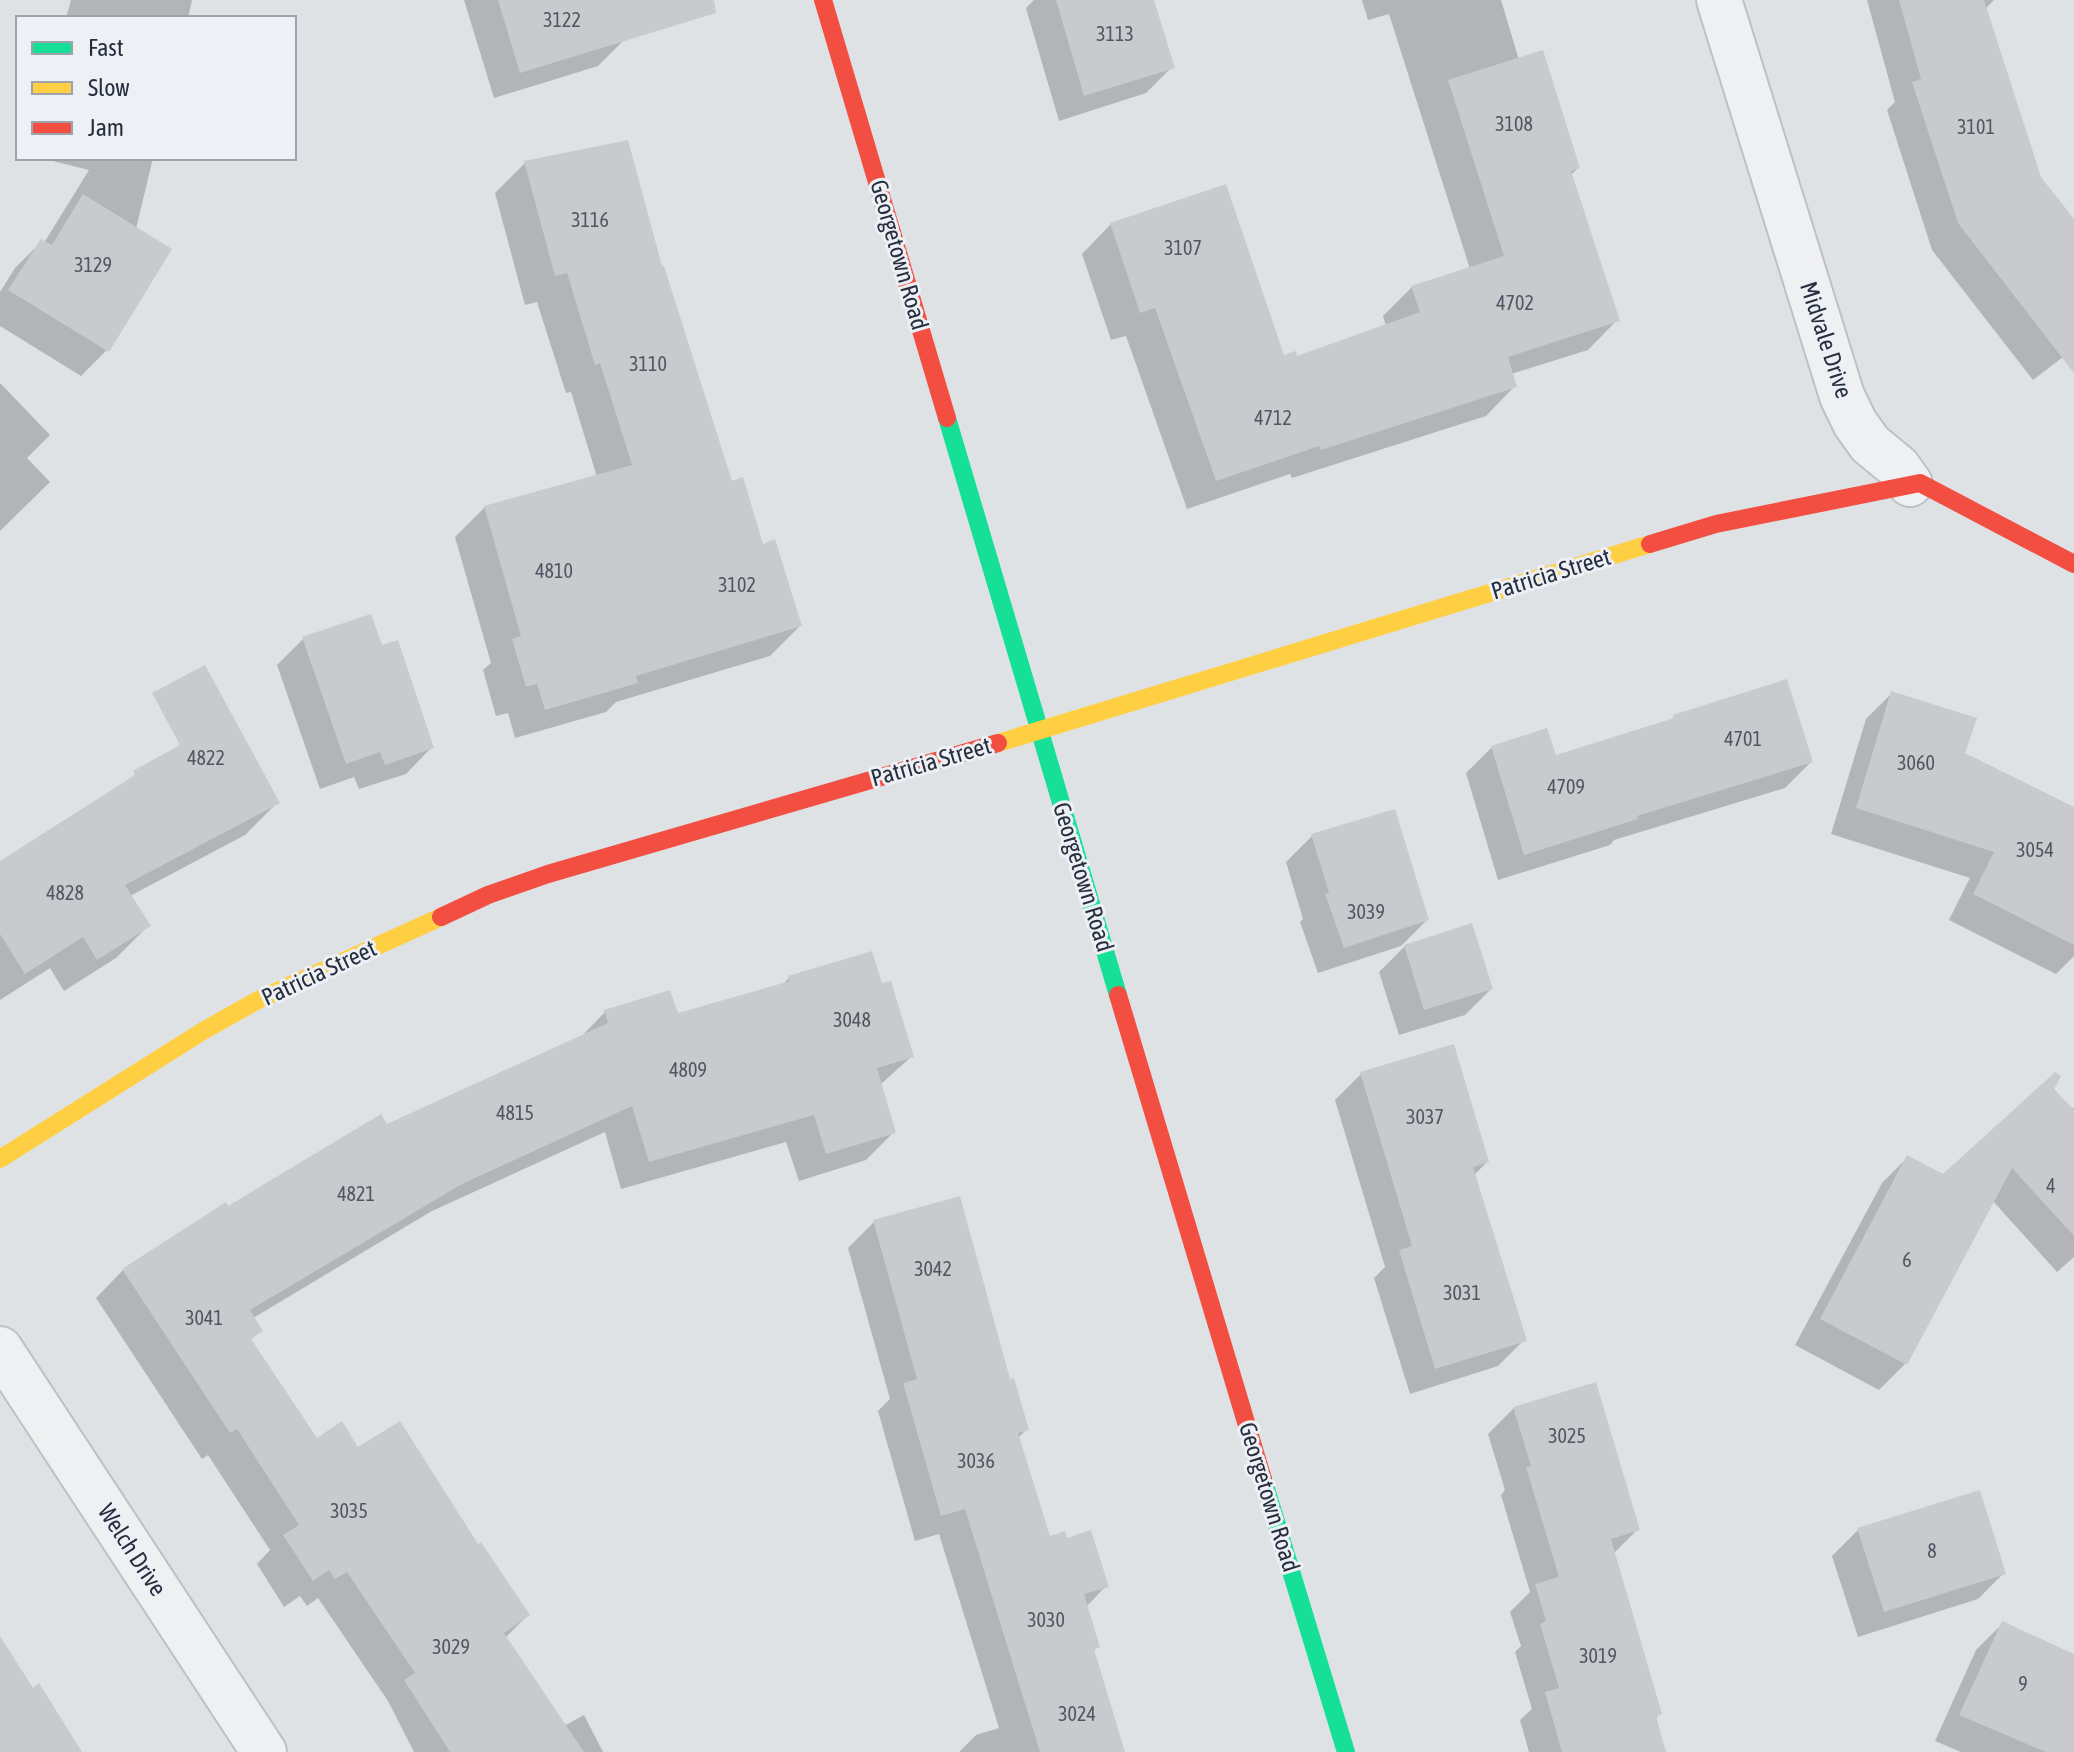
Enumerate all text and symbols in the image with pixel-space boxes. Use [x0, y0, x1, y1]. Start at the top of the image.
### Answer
house number: 3122 [543, 8, 581, 31]
legend [16, 16, 296, 160]
house number: 3113 [1096, 22, 1134, 45]
text: Fast [88, 34, 124, 61]
text: Slow [88, 74, 130, 101]
house number: 3108 [1495, 112, 1533, 135]
text: Jam [88, 114, 124, 141]
house number: 3101 [1957, 115, 1995, 138]
street label: Georgetown Road [865, 177, 934, 333]
house number: 3116 [571, 208, 609, 231]
house number: 3107 [1164, 236, 1202, 259]
house number: 3129 [74, 253, 112, 276]
street label: Midvale Drive [1795, 278, 1858, 401]
house number: 4702 [1496, 291, 1534, 314]
house number: 3110 [629, 352, 667, 375]
house number: 4712 [1254, 406, 1292, 429]
street label: Patricia Street [1488, 543, 1614, 604]
house number: 4810 [535, 559, 573, 582]
house number: 3102 [718, 573, 756, 596]
house number: 4701 [1724, 727, 1762, 750]
street label: Patricia Street [868, 732, 994, 792]
house number: 4822 [187, 746, 225, 769]
house number: 3060 [1897, 751, 1935, 774]
house number: 4709 [1547, 775, 1585, 798]
street label: Georgetown Road [1048, 799, 1119, 955]
house number: 3054 [2016, 838, 2054, 861]
house number: 4828 [46, 881, 84, 904]
house number: 3039 [1347, 900, 1385, 923]
street label: Patricia Street [257, 934, 381, 1011]
house number: 3048 [833, 1008, 871, 1031]
house number: 4809 [669, 1058, 707, 1081]
house number: 4815 [496, 1101, 534, 1124]
house number: 3037 [1406, 1105, 1444, 1128]
house number: 4 [2046, 1174, 2056, 1197]
house number: 4821 [337, 1182, 375, 1205]
house number: 6 [1902, 1248, 1912, 1271]
house number: 3042 [914, 1257, 952, 1280]
house number: 3031 [1443, 1281, 1481, 1304]
house number: 3041 [185, 1306, 223, 1329]
street label: Georgetown Road [1234, 1419, 1305, 1575]
house number: 3025 [1548, 1424, 1586, 1447]
house number: 3036 [957, 1449, 995, 1472]
street label: Welch Drive [93, 1499, 172, 1601]
house number: 3035 [330, 1499, 368, 1522]
house number: 8 [1927, 1539, 1937, 1562]
house number: 3030 [1027, 1608, 1065, 1631]
house number: 3029 [432, 1635, 470, 1658]
house number: 3019 [1579, 1644, 1617, 1667]
house number: 9 [2018, 1672, 2028, 1695]
house number: 3024 [1058, 1702, 1096, 1725]

